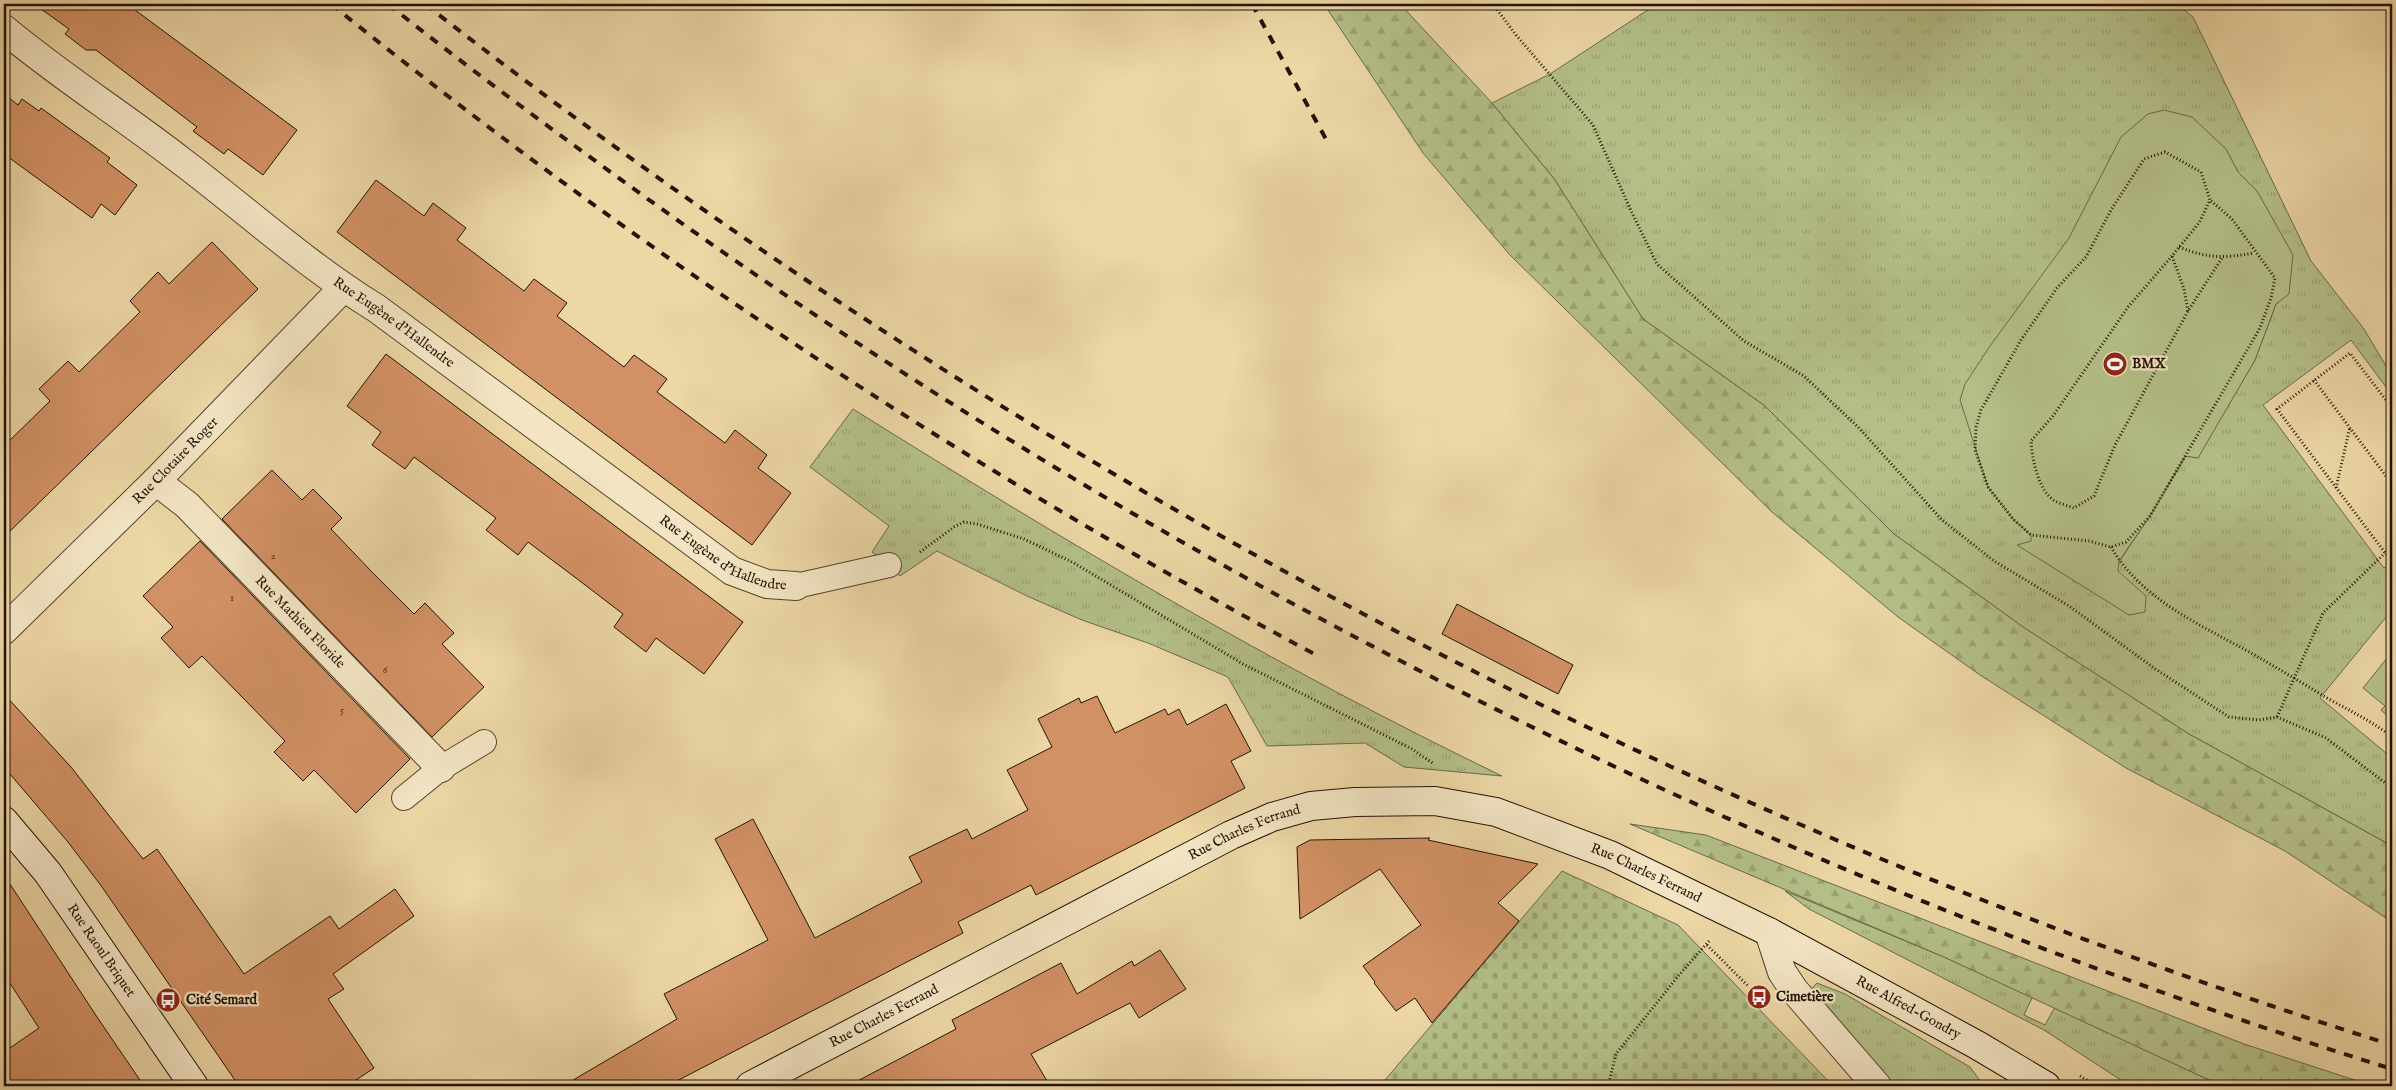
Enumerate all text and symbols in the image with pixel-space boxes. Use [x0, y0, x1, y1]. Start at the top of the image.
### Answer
street label: Rue Eugène d'Hallendre [329, 273, 459, 372]
sports icon: BMX [2102, 351, 2128, 377]
place label: BMX [2132, 355, 2166, 373]
street label: Rue Clotaire Roger [129, 413, 222, 508]
street label: Rue Eugène d'Hallendre [656, 511, 788, 594]
house number: 2 [270, 549, 276, 563]
street label: Rue Mathieu Floride [251, 572, 349, 673]
house number: 1 [230, 591, 234, 605]
house number: 6 [383, 663, 388, 677]
house number: 5 [340, 703, 344, 717]
street label: Rue Charles Ferrand [1185, 800, 1303, 865]
street label: Rue Charles Ferrand [1588, 839, 1705, 907]
street label: Rue Raoul Briquet [63, 900, 139, 1001]
street label: Rue Alfred-Gondry [1853, 972, 1964, 1044]
street label: Rue Charles Ferrand [826, 980, 942, 1052]
bus stop icon: Cimetière [1746, 984, 1772, 1010]
bus stop icon: Cité Semard [155, 987, 181, 1013]
place label: Cimetière [1776, 988, 1834, 1006]
place label: Cité Semard [186, 991, 258, 1009]

